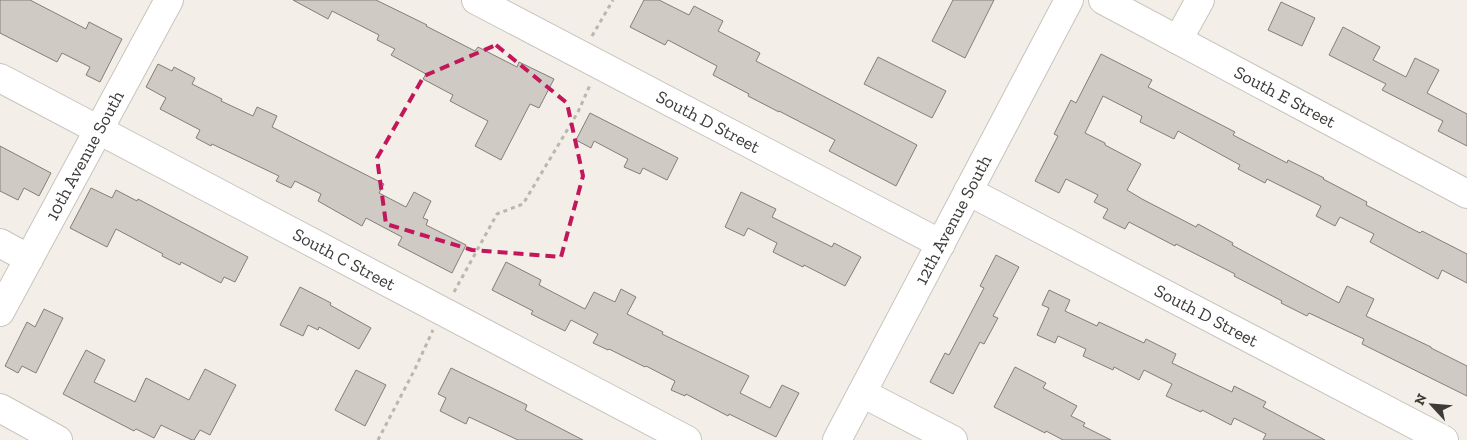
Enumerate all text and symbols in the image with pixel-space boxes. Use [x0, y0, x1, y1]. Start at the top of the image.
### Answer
street label: South E Street [1230, 61, 1340, 133]
street label: South D Street [652, 86, 764, 158]
street label: 10th Avenue South [41, 87, 129, 224]
street label: 12th Avenue South [910, 151, 996, 288]
street label: South C Street [289, 223, 399, 296]
street label: South D Street [1151, 280, 1262, 352]
north arrow [1407, 380, 1457, 430]
text: N [1411, 391, 1431, 408]

